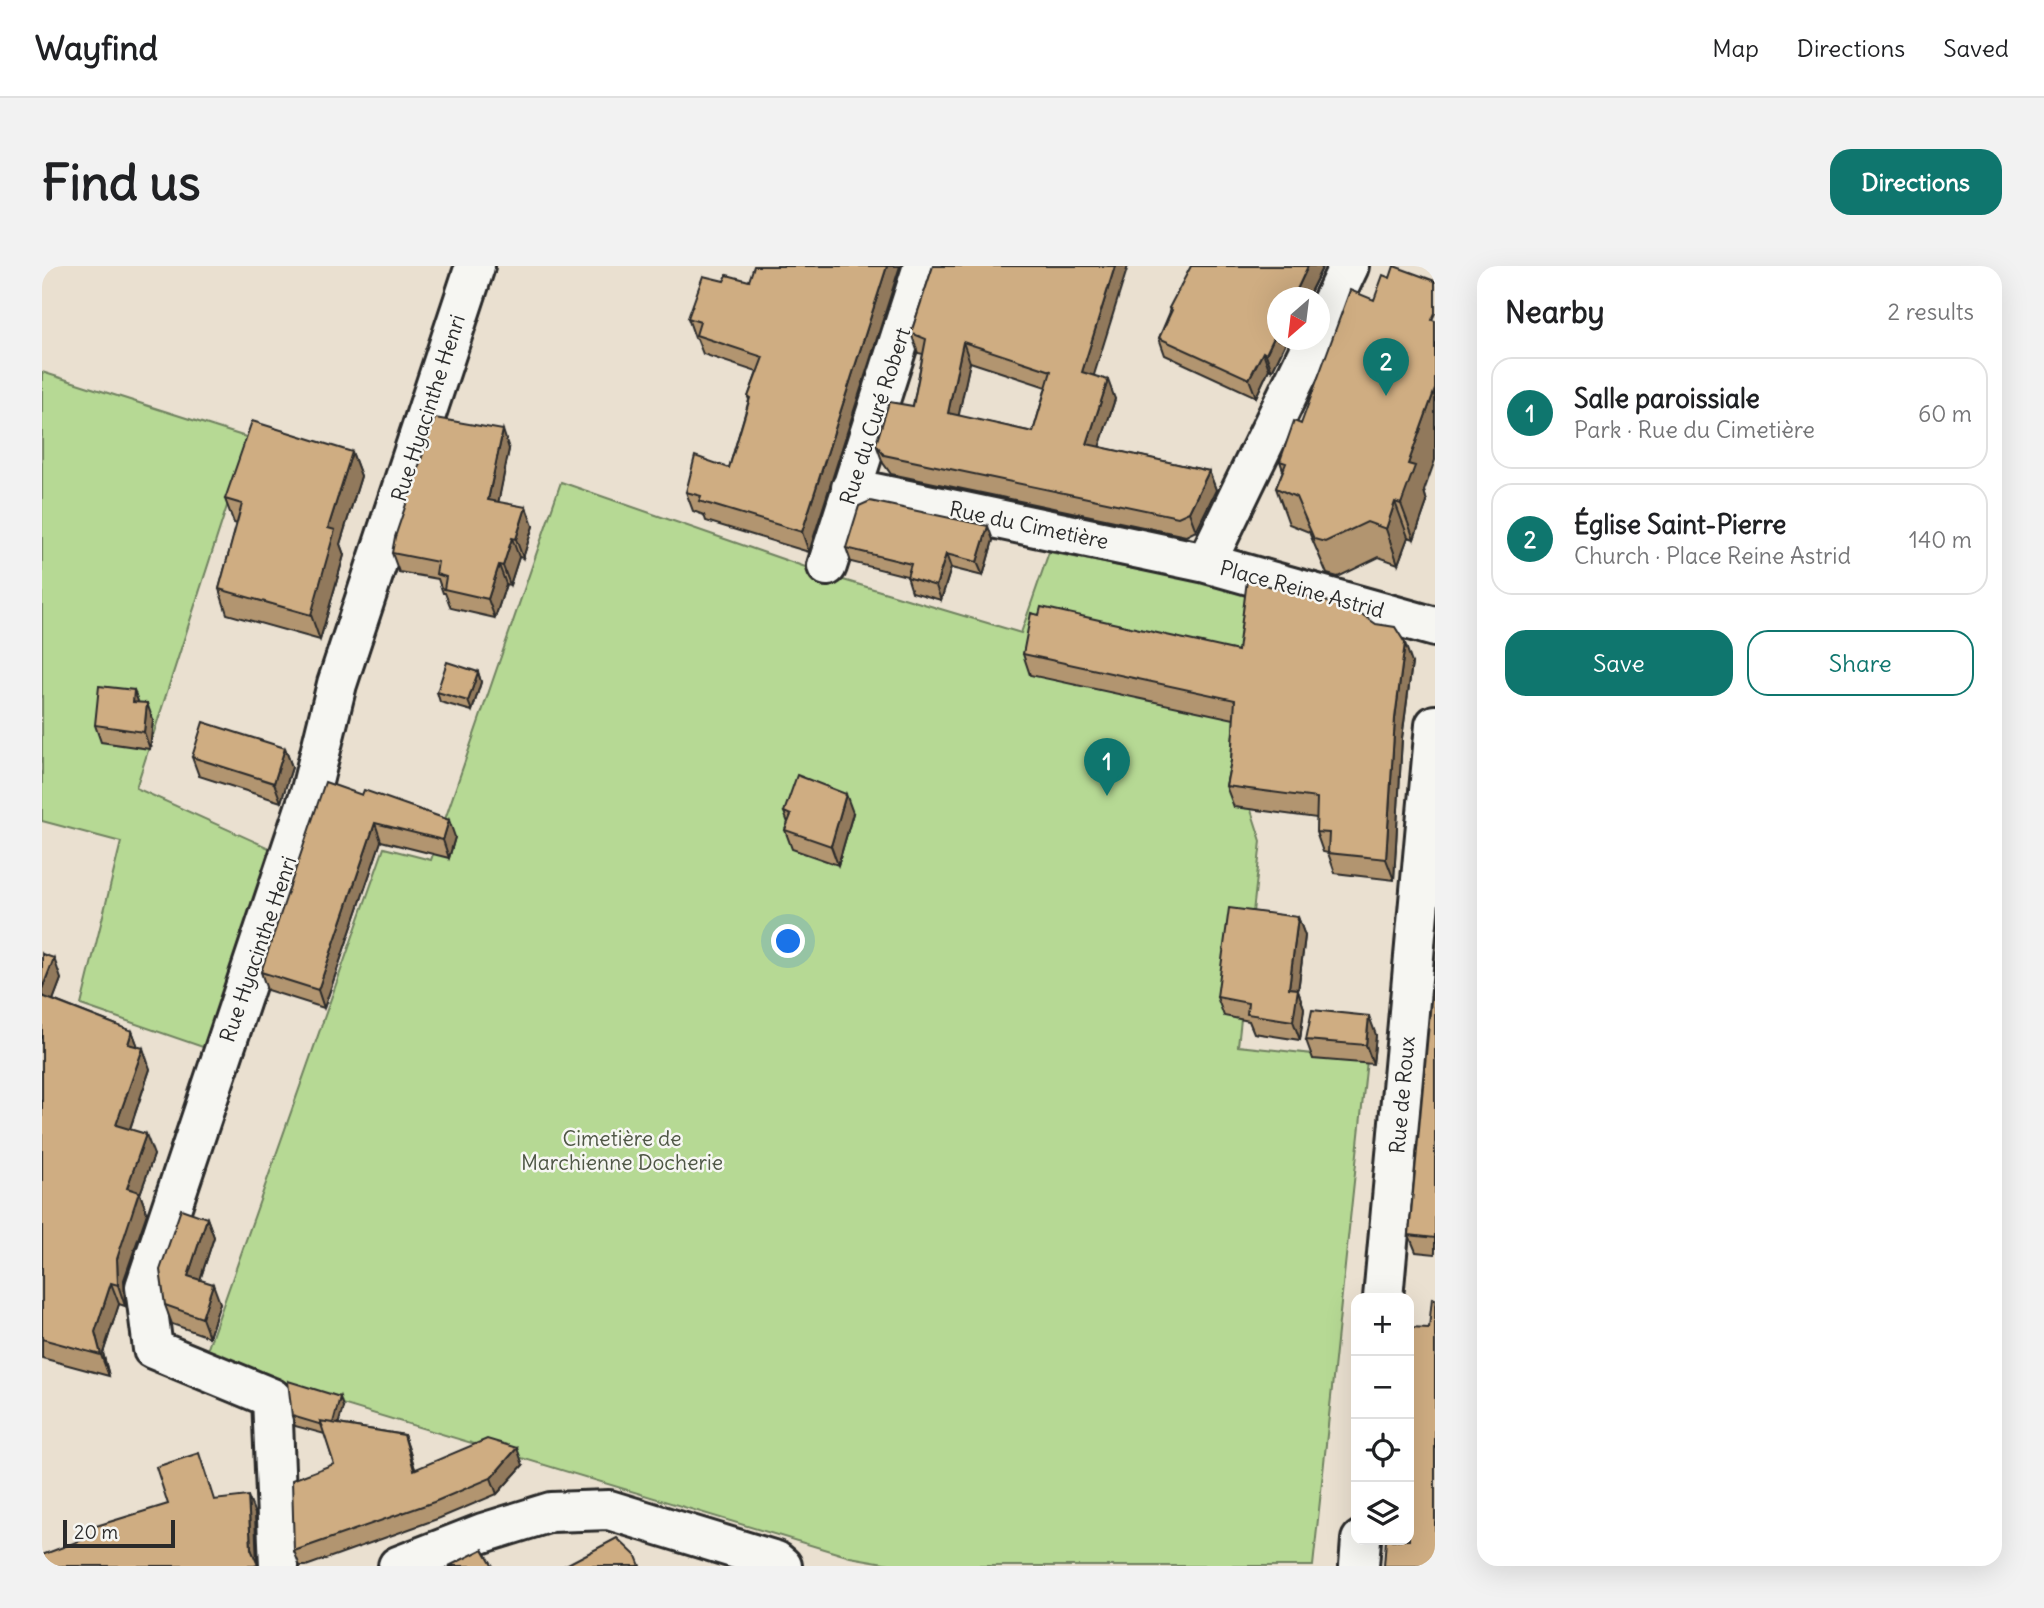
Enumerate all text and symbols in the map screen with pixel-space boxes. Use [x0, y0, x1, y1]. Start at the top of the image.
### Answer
text: Wayfind [35, 27, 158, 69]
text: Map [1712, 33, 1759, 63]
text: Directions [1797, 33, 1905, 63]
text: Saved [1943, 33, 2009, 63]
button: Directions [1830, 149, 2002, 215]
text: Find us [42, 152, 200, 213]
north arrow [1267, 287, 1330, 350]
text: Nearby [1505, 293, 1605, 331]
text: 2 results [1888, 297, 1974, 326]
street label: Rue Hyacinthe Henri [385, 311, 471, 505]
street label: Rue du Curé Robert [834, 324, 916, 508]
pin: 2 [1363, 338, 1409, 396]
text: Salle paroissiale [1574, 382, 1760, 415]
text: 1 [1525, 399, 1535, 428]
text: 60 m [1918, 399, 1972, 428]
text: Park · Rue du Cimetière [1574, 415, 1815, 444]
street label: Rue du Cimetière [947, 495, 1111, 555]
text: Église Saint-Pierre [1574, 508, 1786, 541]
text: 2 [1524, 525, 1536, 554]
text: 140 m [1909, 525, 1972, 554]
text: Church · Place Reine Astrid [1574, 541, 1851, 570]
street label: Place Reine Astrid [1217, 554, 1387, 624]
button: Save [1505, 630, 1733, 696]
button: Share [1747, 630, 1974, 696]
pin: 1 [1084, 738, 1130, 796]
street label: Rue Hyacinthe Henri [213, 852, 303, 1046]
your location [771, 924, 805, 958]
street label: Rue de Roux [1383, 1035, 1421, 1155]
park label: Cimetière de Marchienne Docherie [521, 1125, 723, 1176]
map controls [1351, 1293, 1414, 1545]
button: + [1351, 1293, 1414, 1356]
button: − [1351, 1356, 1414, 1419]
button: locate [1351, 1419, 1414, 1482]
button: layers [1351, 1482, 1414, 1545]
scale bar [63, 1517, 175, 1549]
text: 20 m [74, 1520, 118, 1544]

